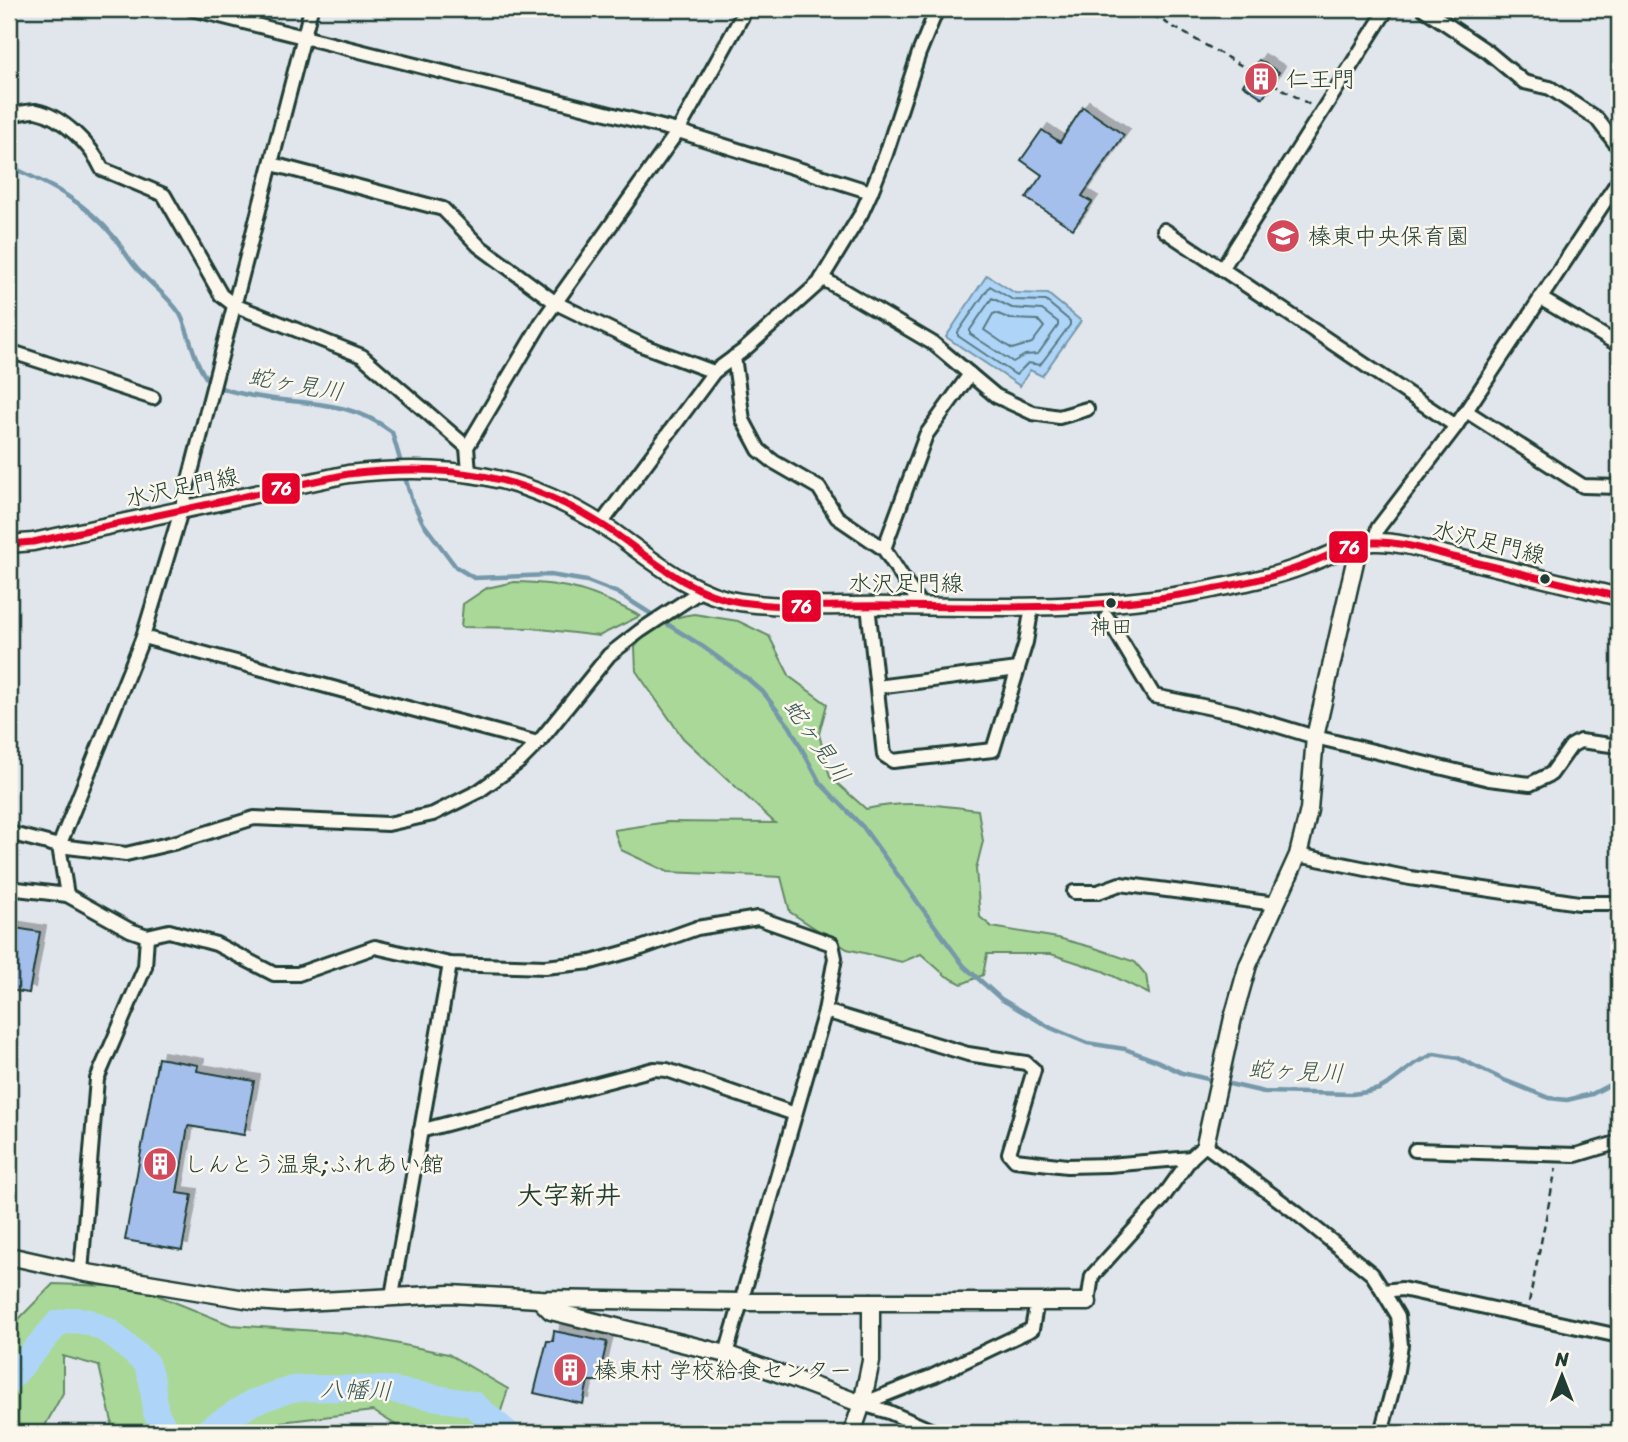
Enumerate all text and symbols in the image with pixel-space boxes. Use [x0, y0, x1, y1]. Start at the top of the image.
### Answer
place label: 仁王門 [1286, 59, 1355, 100]
building icon: 仁王門 [1242, 60, 1280, 98]
place label: 榛東中央保育園 [1308, 216, 1469, 257]
school or university icon: 榛東中央保育園 [1264, 217, 1302, 255]
water label: 蛇ヶ見川 [245, 355, 347, 413]
street label: 水沢足門線 [122, 455, 243, 519]
line badge: 76 [261, 472, 301, 505]
text: 76 [270, 472, 292, 505]
street label: 水沢足門線 [1428, 509, 1550, 576]
line badge: 76 [1328, 530, 1369, 564]
text: 76 [1338, 531, 1360, 564]
street label: 水沢足門線 [849, 563, 964, 604]
unlabelled marker [1538, 572, 1552, 586]
line badge: 76 [781, 589, 822, 623]
text: 76 [790, 590, 812, 623]
marker: 神田 [1104, 596, 1118, 610]
place label: 神田 [1090, 608, 1132, 646]
water label: 蛇ヶ見川 [772, 690, 862, 792]
water label: 蛇ヶ見川 [1247, 1048, 1345, 1094]
place label: しんとう温泉;ふれあい館 [184, 1144, 444, 1185]
building icon: しんとう温泉;ふれあい館 [141, 1145, 179, 1183]
district label: 大字新井 [517, 1172, 621, 1218]
north arrow [1526, 1340, 1596, 1410]
text: N [1554, 1343, 1569, 1376]
place label: 榛東村 学校給食センター [594, 1350, 852, 1391]
building icon: 榛東村 学校給食センター [551, 1351, 589, 1389]
water label: 八幡川 [319, 1368, 393, 1412]

